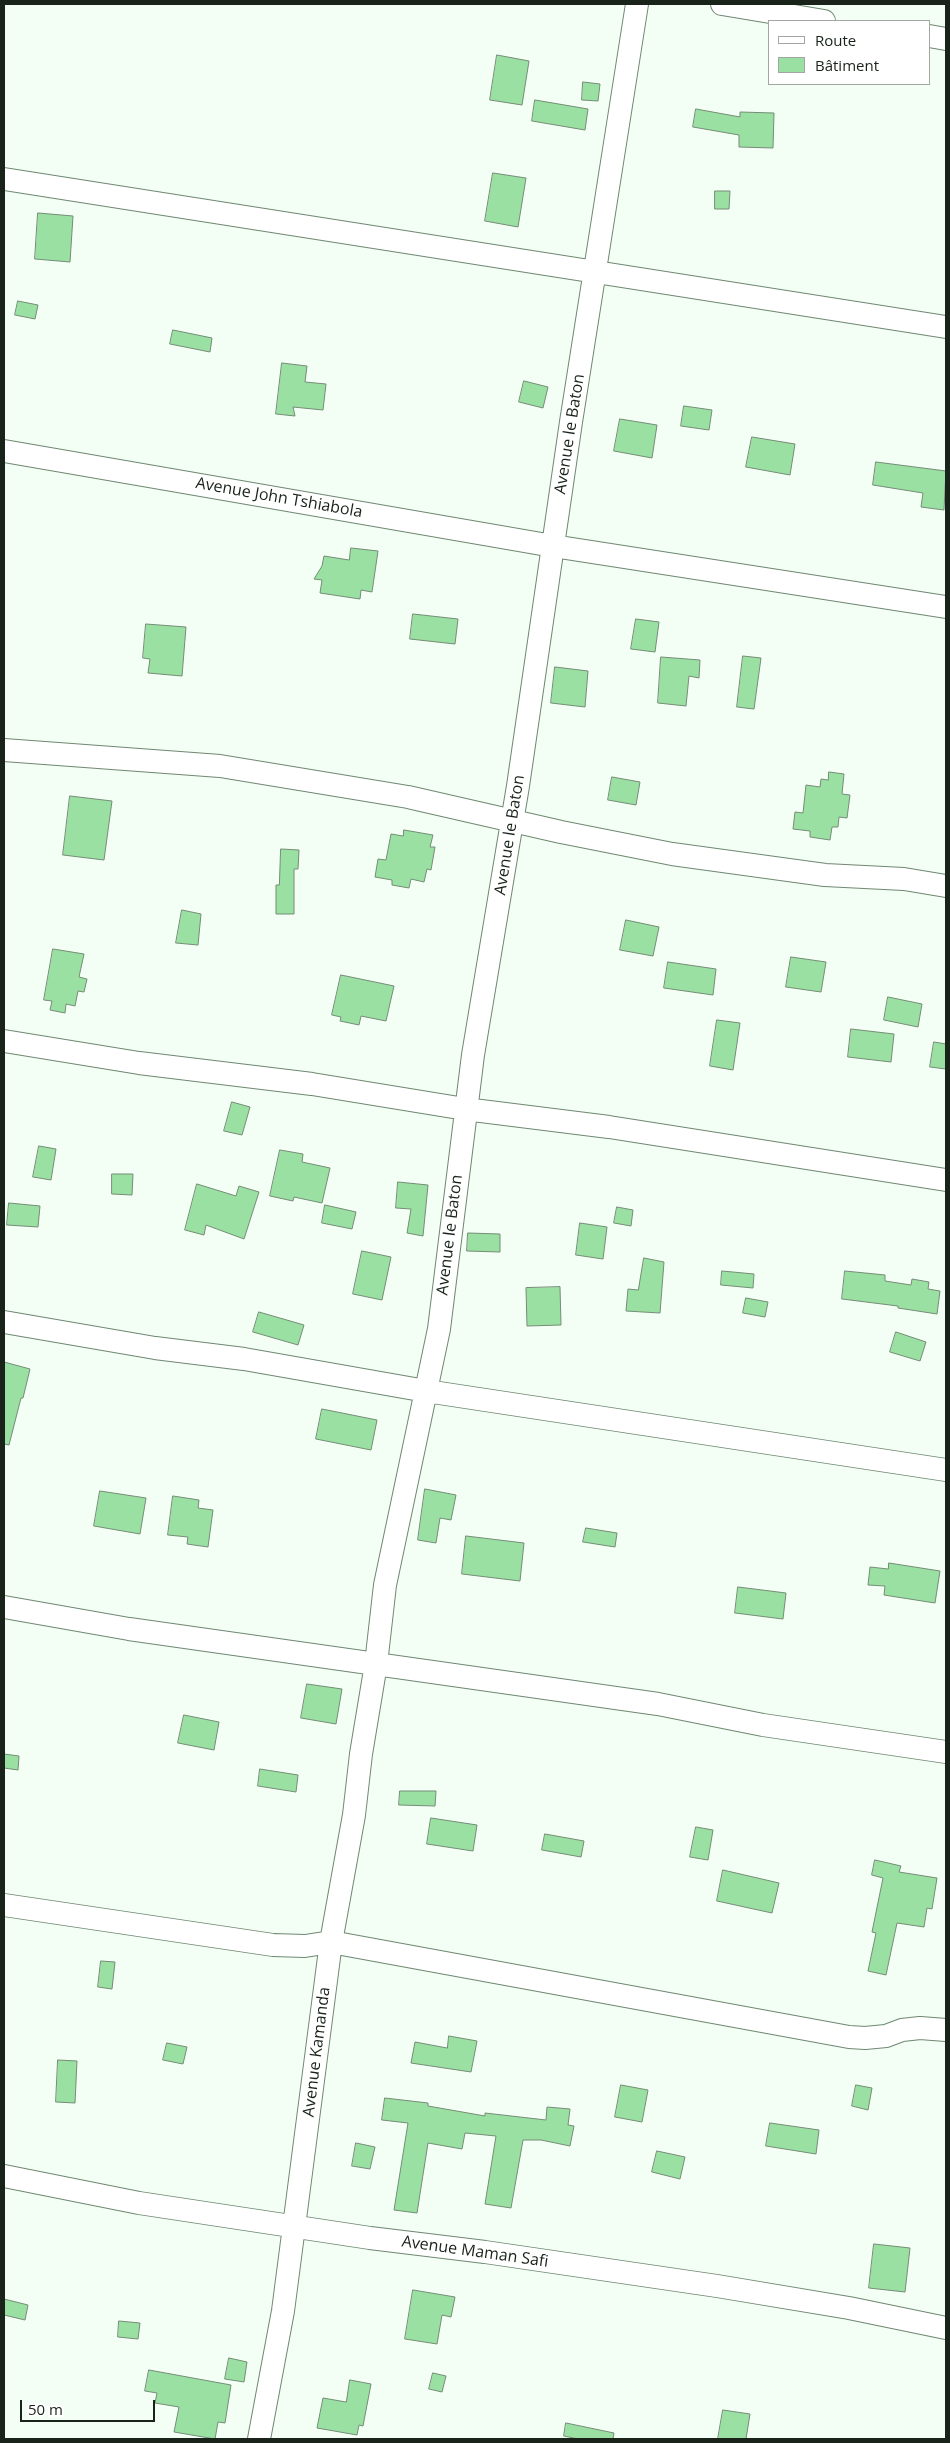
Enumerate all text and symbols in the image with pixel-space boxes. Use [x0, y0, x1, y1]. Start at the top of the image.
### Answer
legend [768, 20, 930, 85]
text: Route [815, 30, 856, 50]
text: Bâtiment [815, 55, 879, 75]
street label: Avenue le Baton [551, 373, 589, 495]
street label: Avenue John Tshiabola [194, 474, 364, 522]
street label: Avenue le Baton [491, 774, 529, 896]
street label: Avenue le Baton [433, 1174, 467, 1296]
street label: Avenue Kamanda [300, 1986, 334, 2118]
street label: Avenue Maman Safi [400, 2232, 550, 2272]
scale bar [22, 2390, 158, 2422]
text: 50 m [28, 2399, 63, 2419]

